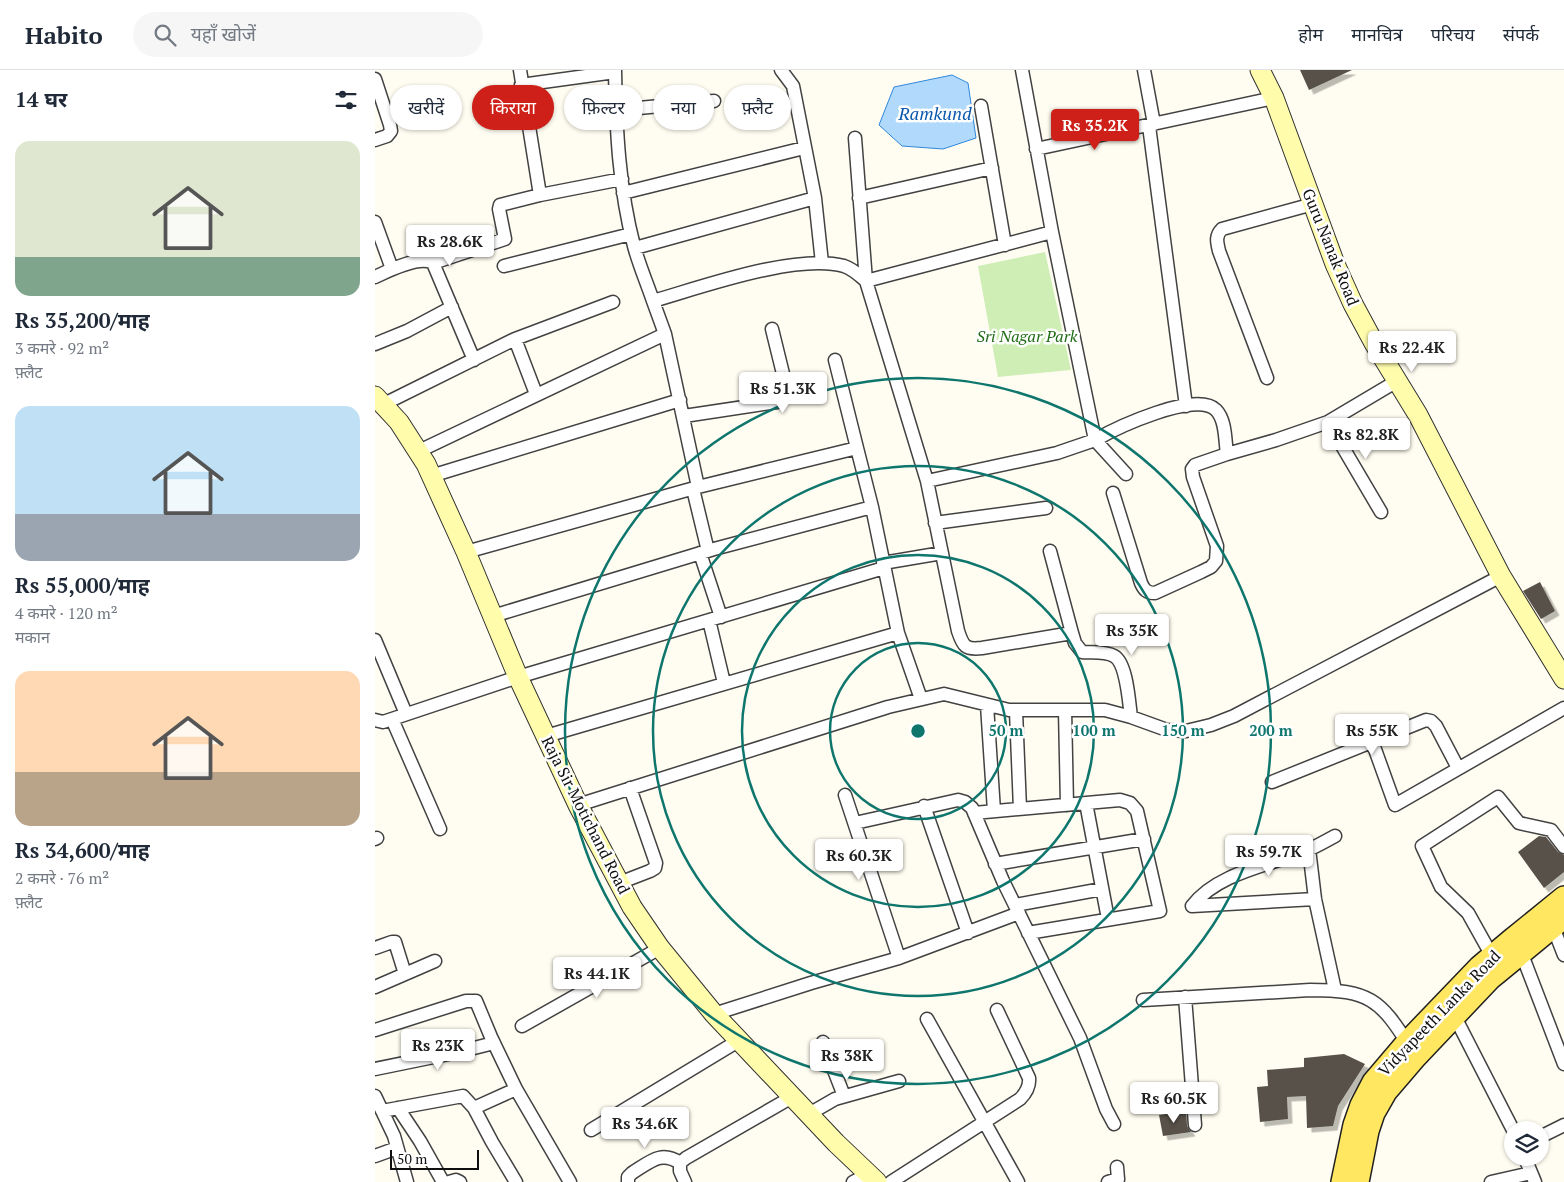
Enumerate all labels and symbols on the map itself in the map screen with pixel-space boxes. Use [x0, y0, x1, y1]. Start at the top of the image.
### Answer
water label: Ramkund [897, 101, 972, 125]
pin: Rs 35.2K [1043, 108, 1147, 151]
street label: Guru Nanak Road [1297, 185, 1365, 309]
pin: Rs 28.6K [398, 224, 502, 267]
park label: Sri Nagar Park [976, 325, 1078, 347]
pin: Rs 22.4K [1360, 330, 1464, 373]
pin: Rs 51.3K [731, 372, 835, 414]
pin: Rs 82.8K [1314, 418, 1418, 460]
pin: Rs 35K [1091, 614, 1173, 656]
pin: Rs 55K [1331, 714, 1413, 756]
text: 50 m [989, 720, 1024, 740]
text: 100 m [1072, 720, 1116, 740]
text: 150 m [1161, 720, 1205, 740]
text: 200 m [1249, 720, 1293, 740]
centre of rings [909, 722, 927, 740]
street label: Raja Sir Motichand Road [537, 732, 635, 898]
pin: Rs 59.7K [1217, 834, 1321, 877]
pin: Rs 60.3K [807, 838, 911, 881]
street label: Vidyapeeth Lanka Road [1373, 945, 1505, 1081]
pin: Rs 44.1K [545, 956, 649, 999]
pin: Rs 23K [397, 1028, 479, 1071]
pin: Rs 38K [806, 1038, 888, 1081]
pin: Rs 60.5K [1122, 1082, 1226, 1124]
pin: Rs 34.6K [593, 1106, 697, 1149]
scale bar [390, 1147, 479, 1170]

